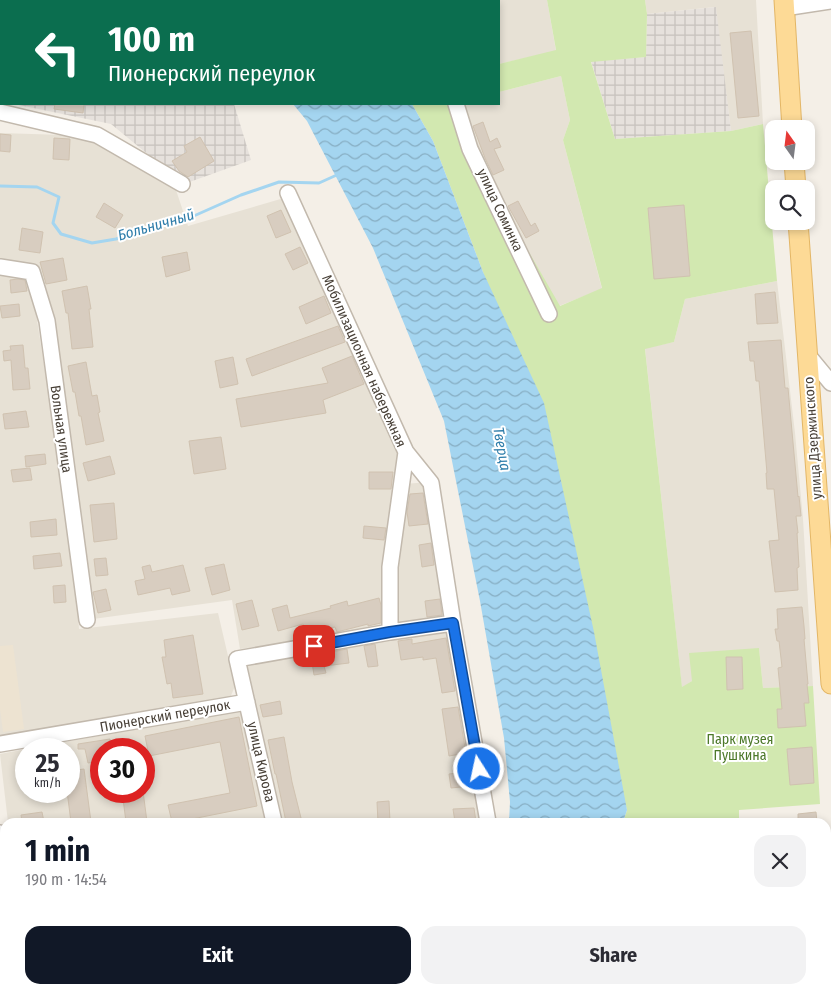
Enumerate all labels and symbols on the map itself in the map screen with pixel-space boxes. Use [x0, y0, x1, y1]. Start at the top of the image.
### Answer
north arrow [765, 120, 815, 170]
street label: улица Соминка [473, 166, 527, 254]
water label: Больничный [116, 205, 197, 245]
street label: Мобилизационная набережная [318, 272, 410, 450]
street label: улица Дзержинского [800, 376, 826, 500]
street label: Вольная улица [46, 384, 76, 474]
water label: Тверца [489, 426, 515, 472]
pin [293, 625, 335, 667]
street label: Пионерский переулок [99, 696, 232, 736]
street label: улица Кирова [244, 720, 279, 804]
park label: Парк музея Пушкина [706, 731, 774, 764]
speed limit sign: 30 [90, 738, 155, 803]
position arrow [452, 742, 504, 794]

